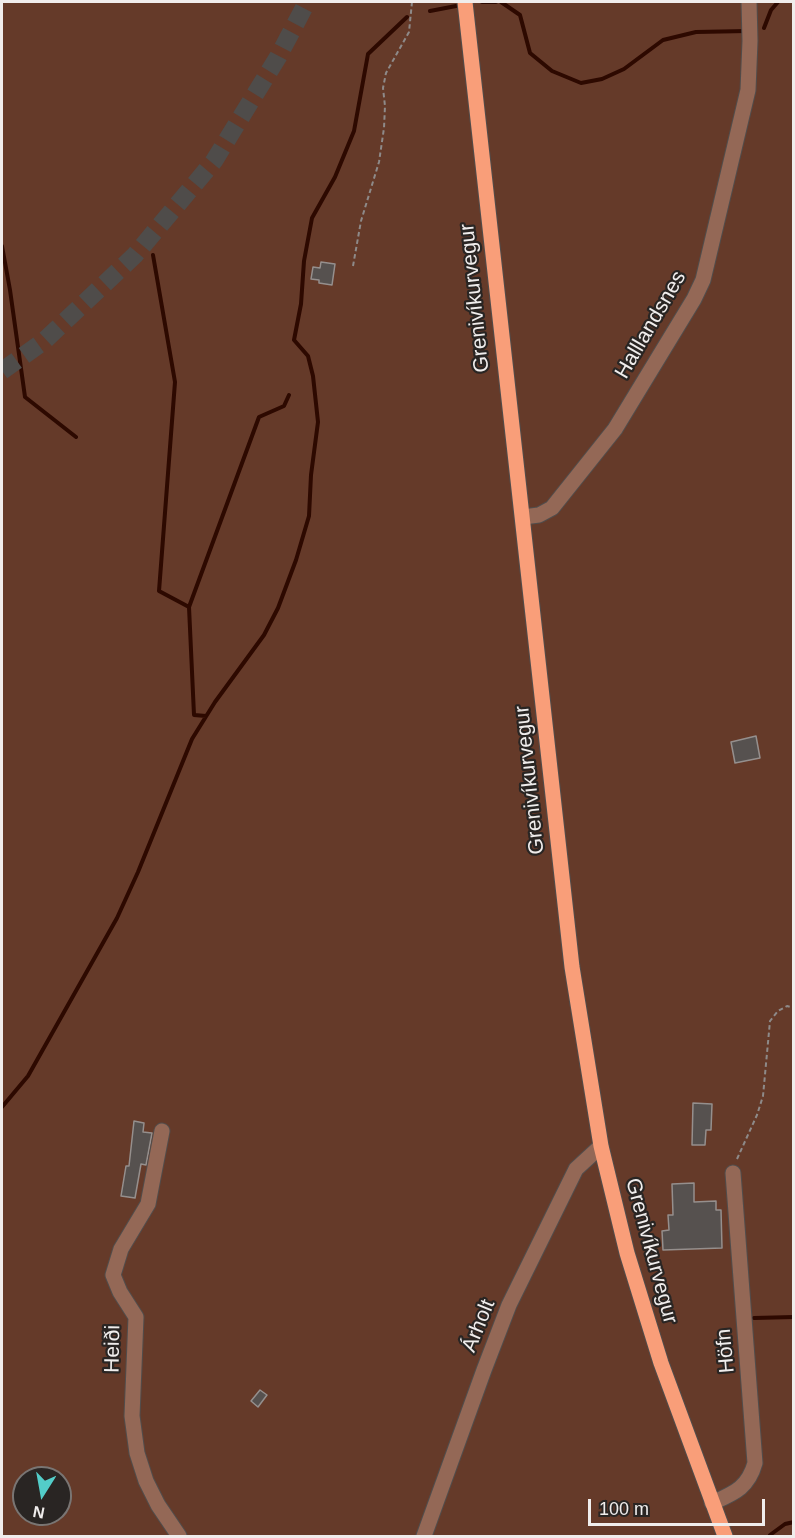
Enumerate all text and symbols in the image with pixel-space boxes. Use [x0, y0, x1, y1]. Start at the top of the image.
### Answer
street label: Grenivíkurvegur [455, 222, 495, 374]
street label: Halllandsnes [610, 267, 692, 383]
street label: Grenivíkurvegur [510, 704, 550, 856]
street label: Grenivíkurvegur [619, 1176, 683, 1326]
street label: Árholt [457, 1296, 501, 1356]
street label: Heiði [100, 1325, 126, 1373]
street label: Höfn [712, 1328, 740, 1374]
north arrow [12, 1466, 72, 1526]
scale bar [591, 1487, 768, 1525]
text: 100 m [599, 1499, 649, 1519]
text: N [32, 1503, 46, 1522]

